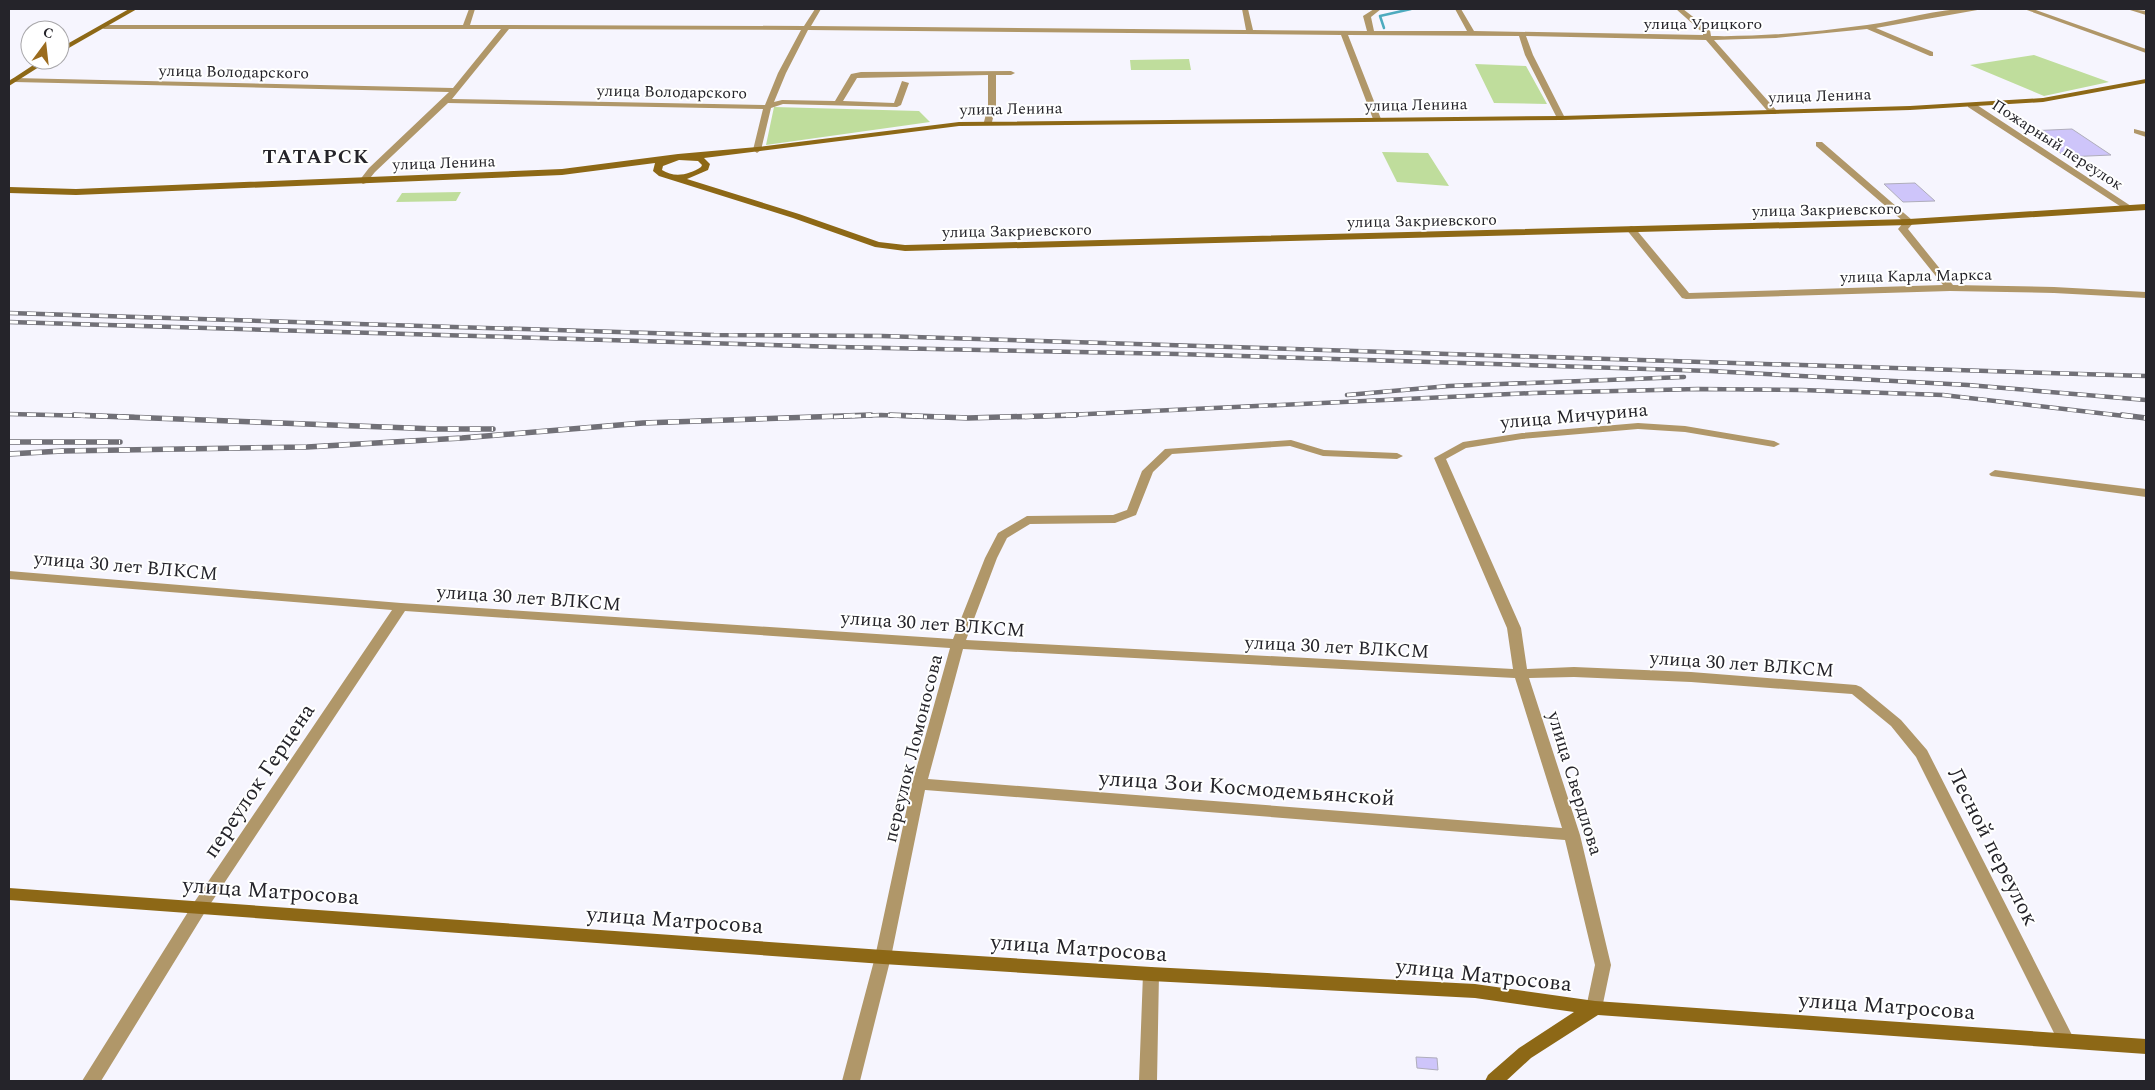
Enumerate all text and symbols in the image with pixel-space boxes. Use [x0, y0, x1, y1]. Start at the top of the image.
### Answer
street label: улица Урицкого [1643, 12, 1762, 36]
north arrow [20, 20, 70, 70]
text: С [41, 21, 56, 44]
street label: улица Володарского [158, 59, 309, 85]
street label: улица Володарского [596, 79, 747, 105]
street label: улица Ленина [1767, 82, 1872, 110]
street label: улица Ленина [1363, 92, 1468, 118]
street label: Пожарный переулок [1987, 93, 2128, 197]
street label: улица Ленина [958, 96, 1063, 122]
district label: ТАТАРСК [263, 142, 369, 172]
street label: улица Ленина [391, 149, 496, 177]
street label: улица Закриевского [1751, 197, 1902, 223]
street label: улица Закриевского [1346, 208, 1497, 234]
street label: улица Закриевского [941, 218, 1092, 244]
street label: улица Карла Маркса [1839, 263, 1992, 289]
street label: улица Мичурина [1498, 396, 1650, 437]
street label: улица 30 лет ВЛКСМ [32, 544, 219, 589]
street label: улица 30 лет ВЛКСМ [435, 578, 622, 619]
street label: улица 30 лет ВЛКСМ [839, 604, 1026, 645]
street label: улица 30 лет ВЛКСМ [1243, 628, 1430, 667]
street label: улица 30 лет ВЛКСМ [1648, 644, 1835, 685]
street label: переулок Ломоносова [876, 650, 951, 846]
street label: переулок Герцена [195, 696, 324, 865]
street label: улица Свердлова [1539, 707, 1610, 860]
street label: улица Зои Космодемьянской [1097, 762, 1396, 815]
street label: Лесной переулок [1938, 762, 2047, 932]
street label: улица Матросова [181, 869, 361, 914]
street label: улица Матросова [585, 898, 765, 943]
street label: улица Матросова [989, 926, 1169, 971]
street label: улица Матросова [1393, 950, 1574, 1001]
street label: улица Матросова [1797, 984, 1977, 1029]

